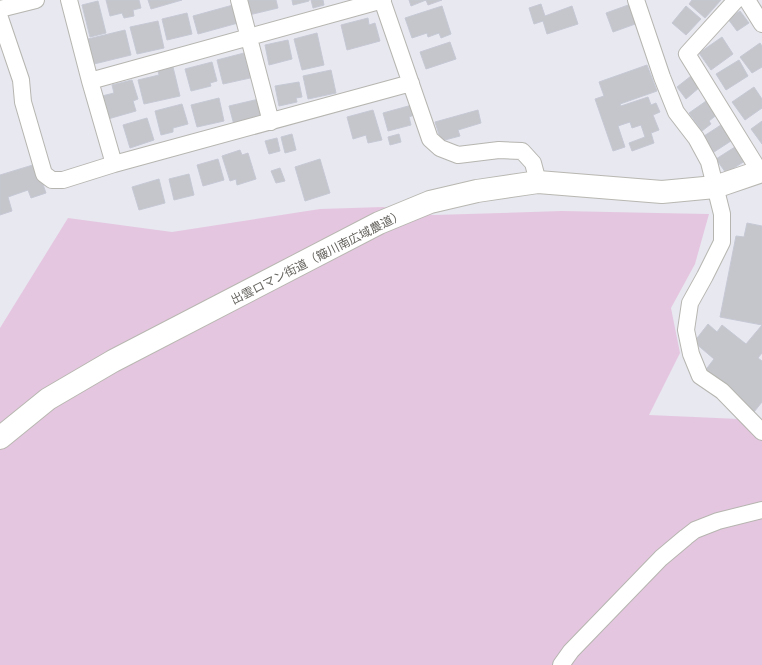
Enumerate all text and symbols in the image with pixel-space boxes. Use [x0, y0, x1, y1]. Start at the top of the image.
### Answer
street label: 出雲ロマン街道（簸川南広域農道） [228, 206, 406, 308]

